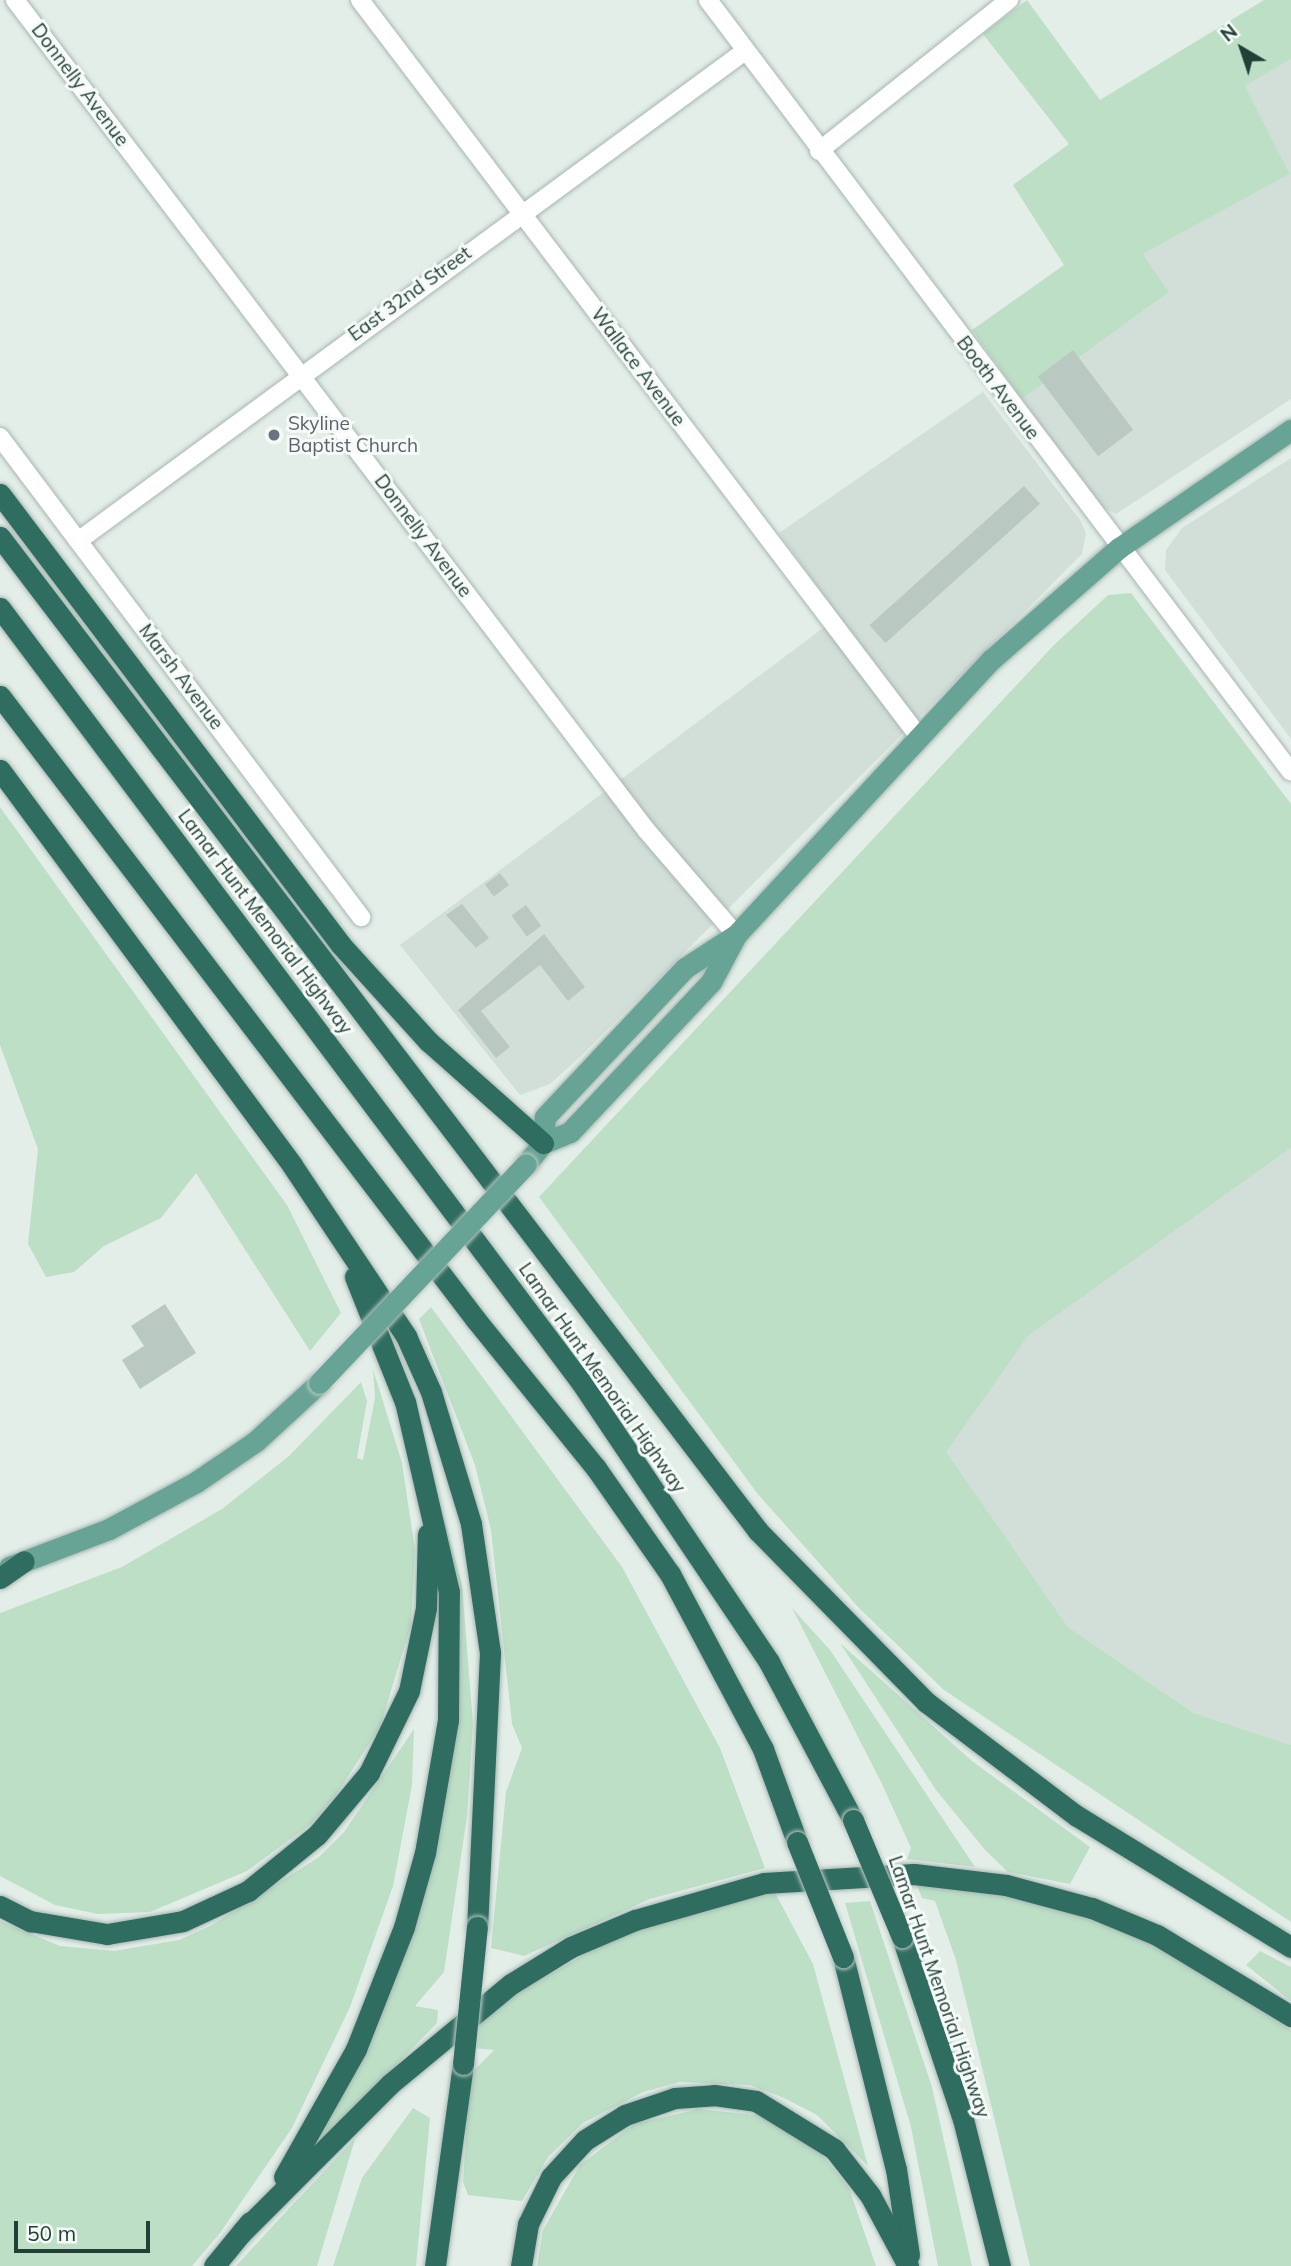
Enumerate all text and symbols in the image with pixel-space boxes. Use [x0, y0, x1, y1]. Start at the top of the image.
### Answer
north arrow [1207, 14, 1277, 84]
street label: Donnelly Avenue [26, 19, 134, 151]
text: N [1216, 19, 1242, 47]
street label: East 32nd Street [344, 242, 476, 346]
street label: Wallace Avenue [586, 303, 690, 431]
street label: Booth Avenue [952, 332, 1044, 444]
place label: Skyline Baptist Church [288, 413, 418, 457]
marker: Skyline Baptist Church [266, 427, 282, 443]
street label: Donnelly Avenue [369, 470, 477, 602]
street label: Marsh Avenue [134, 620, 228, 734]
street label: Lamar Hunt Memorial Highway [173, 805, 357, 1039]
street label: Lamar Hunt Memorial Highway [514, 1259, 690, 1497]
street label: Lamar Hunt Memorial Highway [883, 1853, 995, 2121]
scale bar [18, 2206, 154, 2250]
text: 50 m [27, 2220, 76, 2246]

